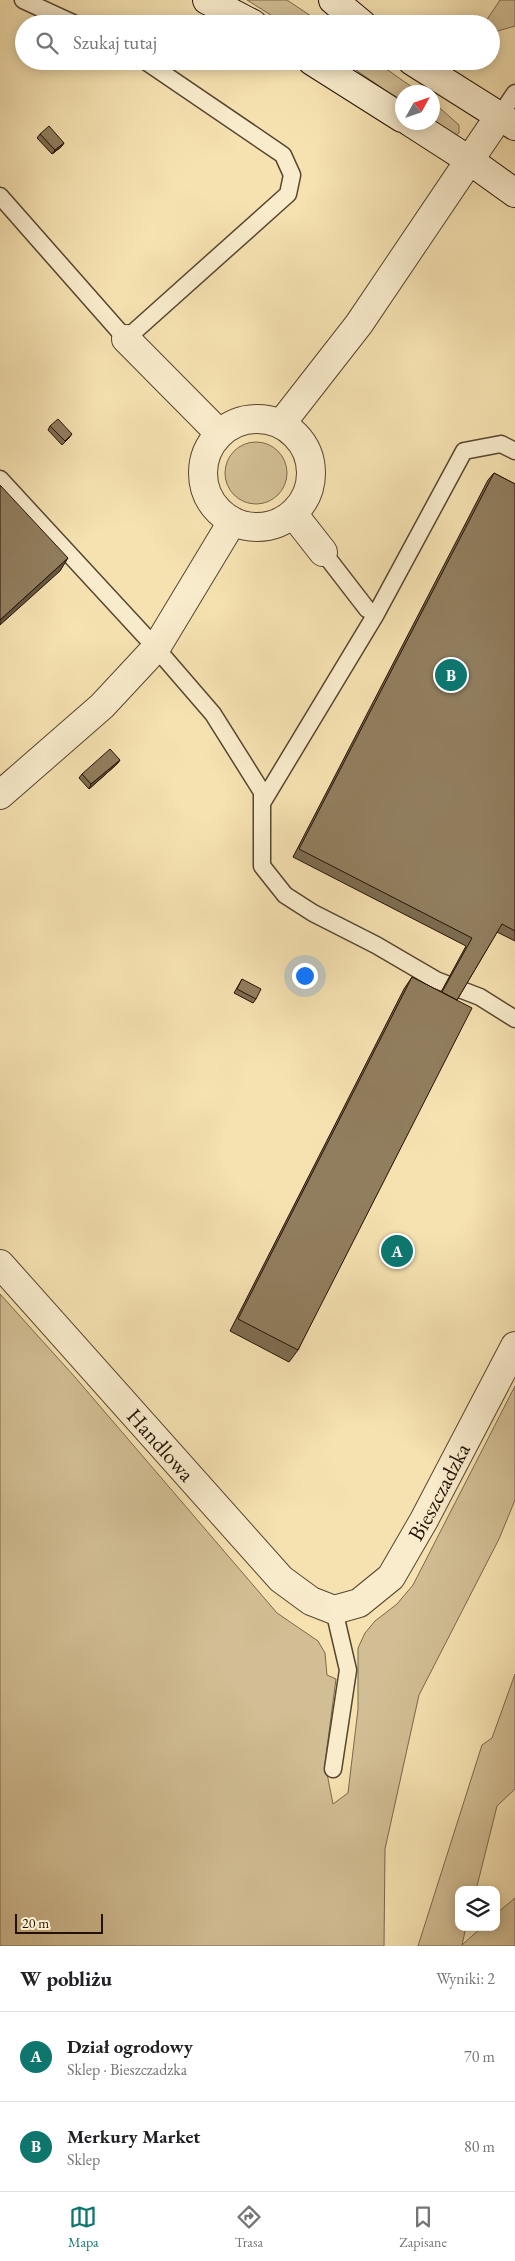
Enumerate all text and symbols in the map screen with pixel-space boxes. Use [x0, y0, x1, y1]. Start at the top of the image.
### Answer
search box [15, 15, 500, 70]
icon: search [33, 29, 61, 57]
text: Szukaj tutaj [73, 30, 157, 55]
north arrow [395, 85, 440, 130]
pin: B [435, 656, 467, 694]
your location [292, 963, 318, 989]
pin: A [381, 1232, 413, 1270]
street label: Handlowa [121, 1402, 202, 1488]
street label: Bieszczadzka [401, 1438, 476, 1546]
map controls [455, 1886, 500, 1931]
button: layers [455, 1886, 500, 1931]
scale bar [15, 1911, 102, 1934]
text: 20 m [22, 1914, 49, 1932]
text: W pobliżu [20, 1965, 112, 1992]
text: Wyniki: 2 [436, 1968, 495, 1989]
text: Dział ogrodowy [67, 2034, 193, 2059]
text: A [30, 2046, 42, 2067]
text: 70 m [464, 2046, 495, 2067]
text: Sklep · Bieszczadzka [67, 2059, 187, 2080]
text: Merkury Market [67, 2124, 200, 2149]
text: B [31, 2136, 41, 2157]
text: 80 m [464, 2136, 495, 2157]
text: Sklep [67, 2149, 100, 2170]
tab: Mapa [68, 2203, 99, 2251]
tab: Trasa [235, 2203, 263, 2251]
tab: Zapisane [399, 2203, 447, 2251]

